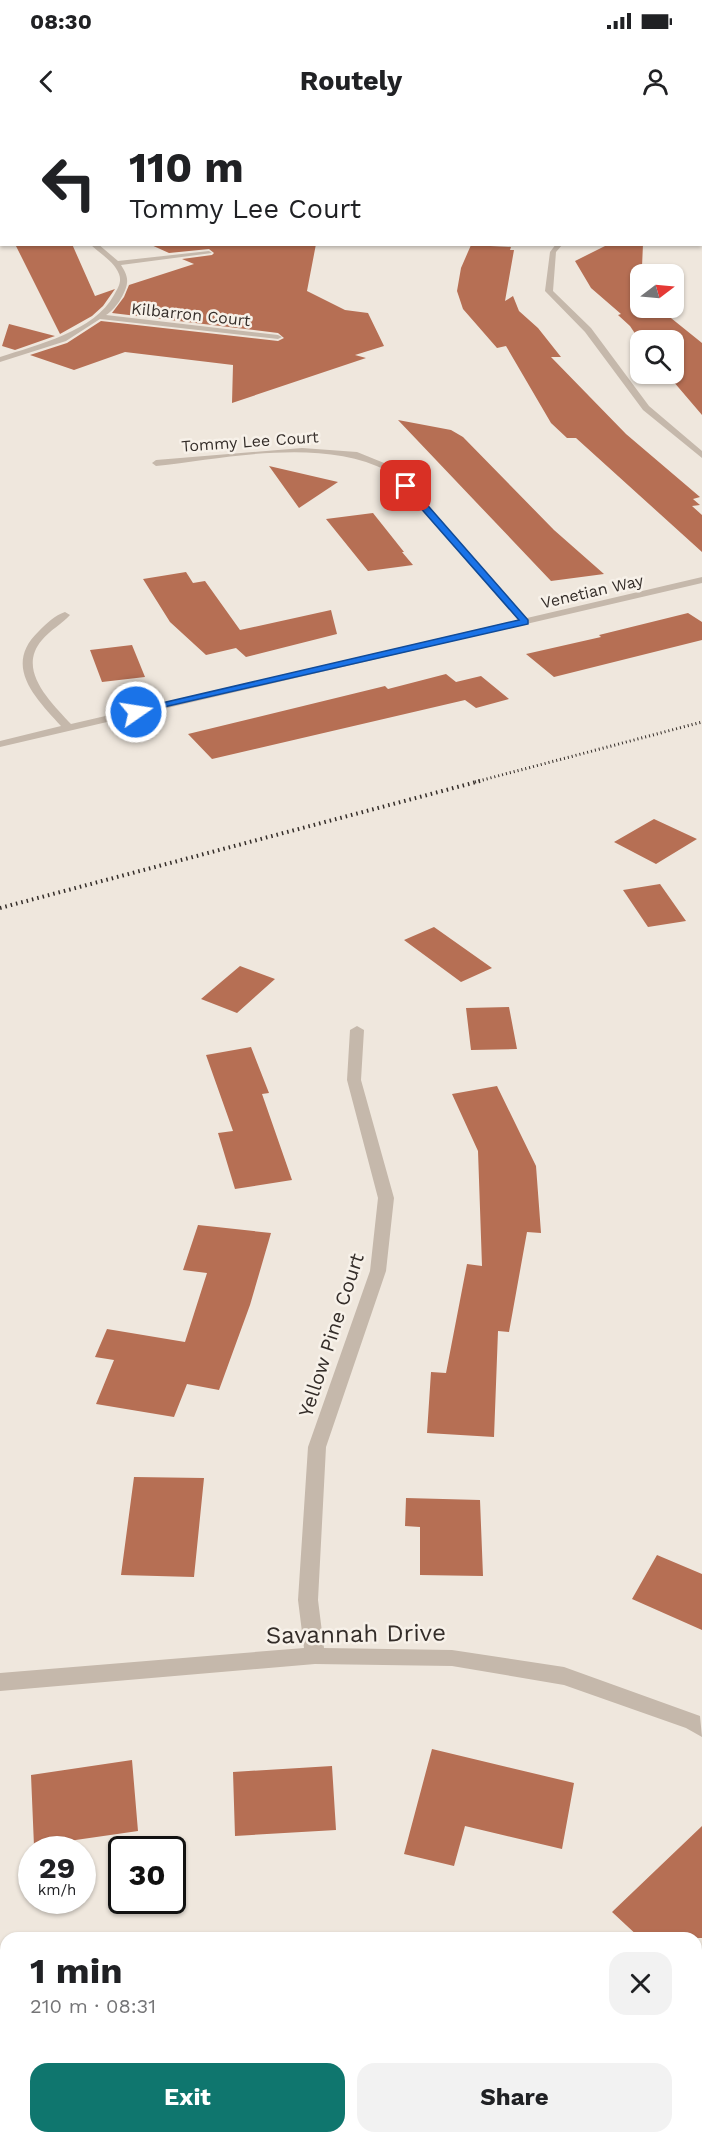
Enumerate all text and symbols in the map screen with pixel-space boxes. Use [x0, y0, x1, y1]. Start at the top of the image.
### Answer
text: 08:30 [30, 9, 92, 34]
icon: back [30, 65, 63, 98]
text: Routely [300, 65, 402, 97]
icon: person [639, 65, 672, 98]
text: 110 m [129, 143, 244, 192]
icon: left [30, 144, 108, 222]
text: Tommy Lee Court [129, 193, 361, 225]
north arrow [630, 264, 684, 318]
map controls [630, 264, 684, 384]
street label: Kilbarron Court [130, 299, 252, 330]
button: search [630, 330, 684, 384]
street label: Tommy Lee Court [181, 427, 320, 456]
pin [380, 460, 431, 511]
icon: arrive [389, 469, 422, 502]
street label: Venetian Way [539, 570, 646, 612]
position arrow [104, 680, 168, 744]
street label: Yellow Pine Court [293, 1249, 369, 1420]
street label: Savannah Drive [266, 1618, 446, 1650]
speed limit sign: 30 [108, 1836, 186, 1914]
text: 29 [39, 1850, 75, 1885]
text: km/h [38, 1881, 76, 1899]
text: 1 min [30, 1950, 122, 1992]
button: close [609, 1952, 672, 2015]
text: 210 m · 08:31 [30, 1994, 156, 2018]
button: Exit [30, 2063, 345, 2132]
button: Share [357, 2063, 672, 2132]

